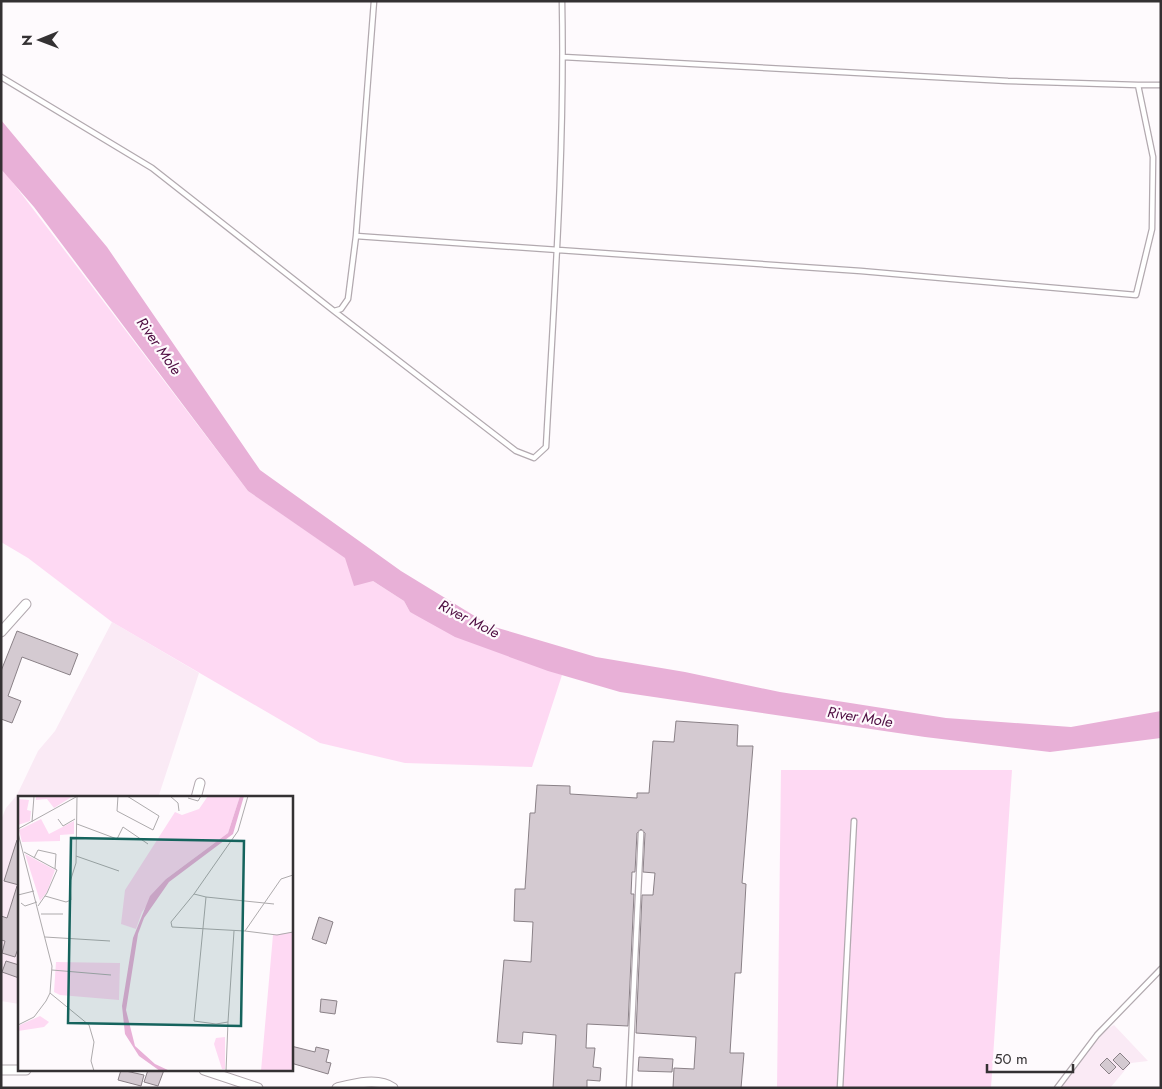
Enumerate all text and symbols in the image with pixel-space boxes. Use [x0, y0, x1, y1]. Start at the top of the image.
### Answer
north arrow [15, 15, 65, 65]
text: N [17, 34, 37, 46]
water label: River Mole [131, 313, 187, 380]
water label: River Mole [435, 594, 504, 644]
water label: River Mole [826, 701, 895, 733]
inset map [18, 796, 292, 1072]
scale bar [987, 1042, 1073, 1074]
text: 50 m [994, 1048, 1028, 1070]

